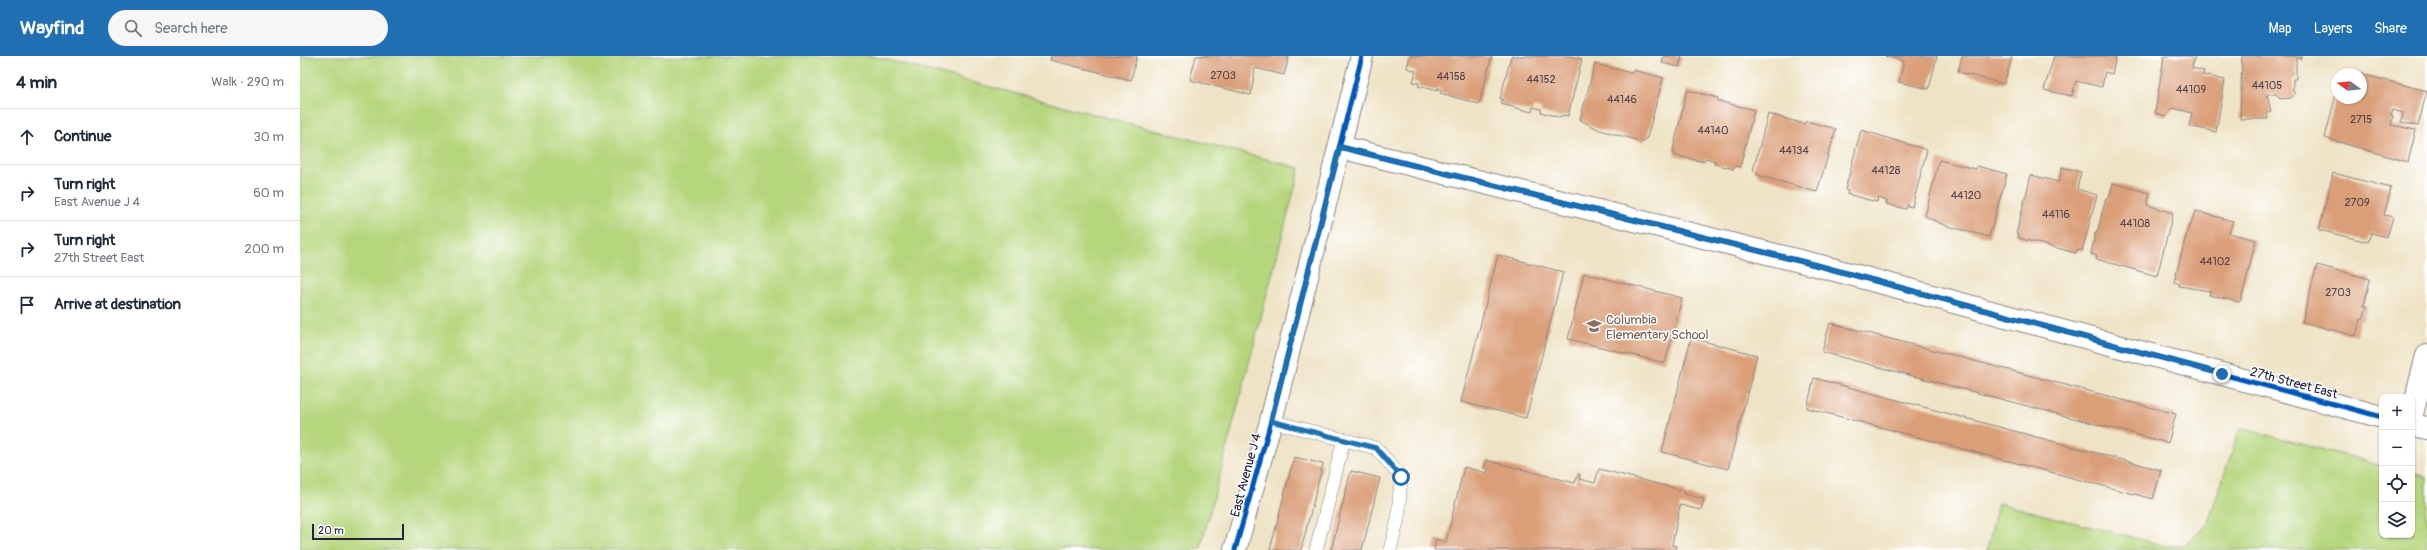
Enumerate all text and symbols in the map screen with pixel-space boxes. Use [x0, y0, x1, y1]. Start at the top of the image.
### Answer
search box [108, 10, 388, 46]
text: Wayfind [20, 16, 84, 40]
icon: search [122, 17, 144, 39]
text: Search here [154, 19, 228, 38]
text: Map [2269, 20, 2292, 37]
text: Layers [2314, 20, 2352, 37]
text: Share [2374, 20, 2407, 37]
north arrow [2331, 68, 2367, 104]
house number: 2703 [1210, 69, 1236, 82]
house number: 44158 [1437, 70, 1466, 83]
text: 4 min [16, 72, 57, 93]
house number: 44152 [1526, 73, 1556, 86]
text: Walk · 290 m [211, 74, 284, 90]
house number: 44105 [2252, 79, 2282, 92]
house number: 44109 [2176, 83, 2206, 96]
house number: 44146 [1607, 93, 1637, 106]
house number: 2715 [2350, 113, 2372, 126]
house number: 44140 [1698, 124, 1728, 137]
icon: ahead [16, 126, 38, 148]
text: Continue [54, 127, 112, 146]
text: 30 m [254, 129, 284, 145]
house number: 44134 [1779, 144, 1809, 157]
house number: 44128 [1872, 164, 1901, 177]
text: Turn right [54, 175, 115, 194]
icon: right [16, 182, 38, 204]
text: 60 m [253, 185, 284, 201]
house number: 44120 [1951, 189, 1981, 202]
text: East Avenue J 4 [54, 194, 140, 210]
house number: 2709 [2344, 196, 2370, 209]
house number: 44116 [2042, 208, 2070, 221]
house number: 44108 [2120, 217, 2151, 230]
text: Turn right [54, 231, 115, 250]
icon: right [16, 238, 38, 260]
text: 200 m [245, 241, 284, 257]
text: 27th Street East [54, 250, 144, 266]
house number: 44102 [2200, 255, 2230, 268]
house number: 2703 [2325, 286, 2351, 299]
icon: arrive [16, 294, 38, 316]
text: Arrive at destination [54, 295, 181, 314]
place label: Columbia Elementary School [1606, 312, 1709, 343]
school or university icon: Columbia Elementary School [1585, 317, 1603, 335]
street label: 27th Street East [2248, 364, 2340, 403]
route end [2213, 365, 2231, 383]
map controls [2379, 394, 2415, 538]
button: + [2379, 394, 2415, 430]
button: − [2379, 430, 2415, 466]
street label: East Avenue J 4 [1227, 431, 1265, 519]
button: locate [2379, 466, 2415, 502]
route start [1392, 468, 1410, 486]
button: layers [2379, 502, 2415, 538]
scale bar [312, 522, 404, 541]
text: 20 m [318, 524, 344, 537]

